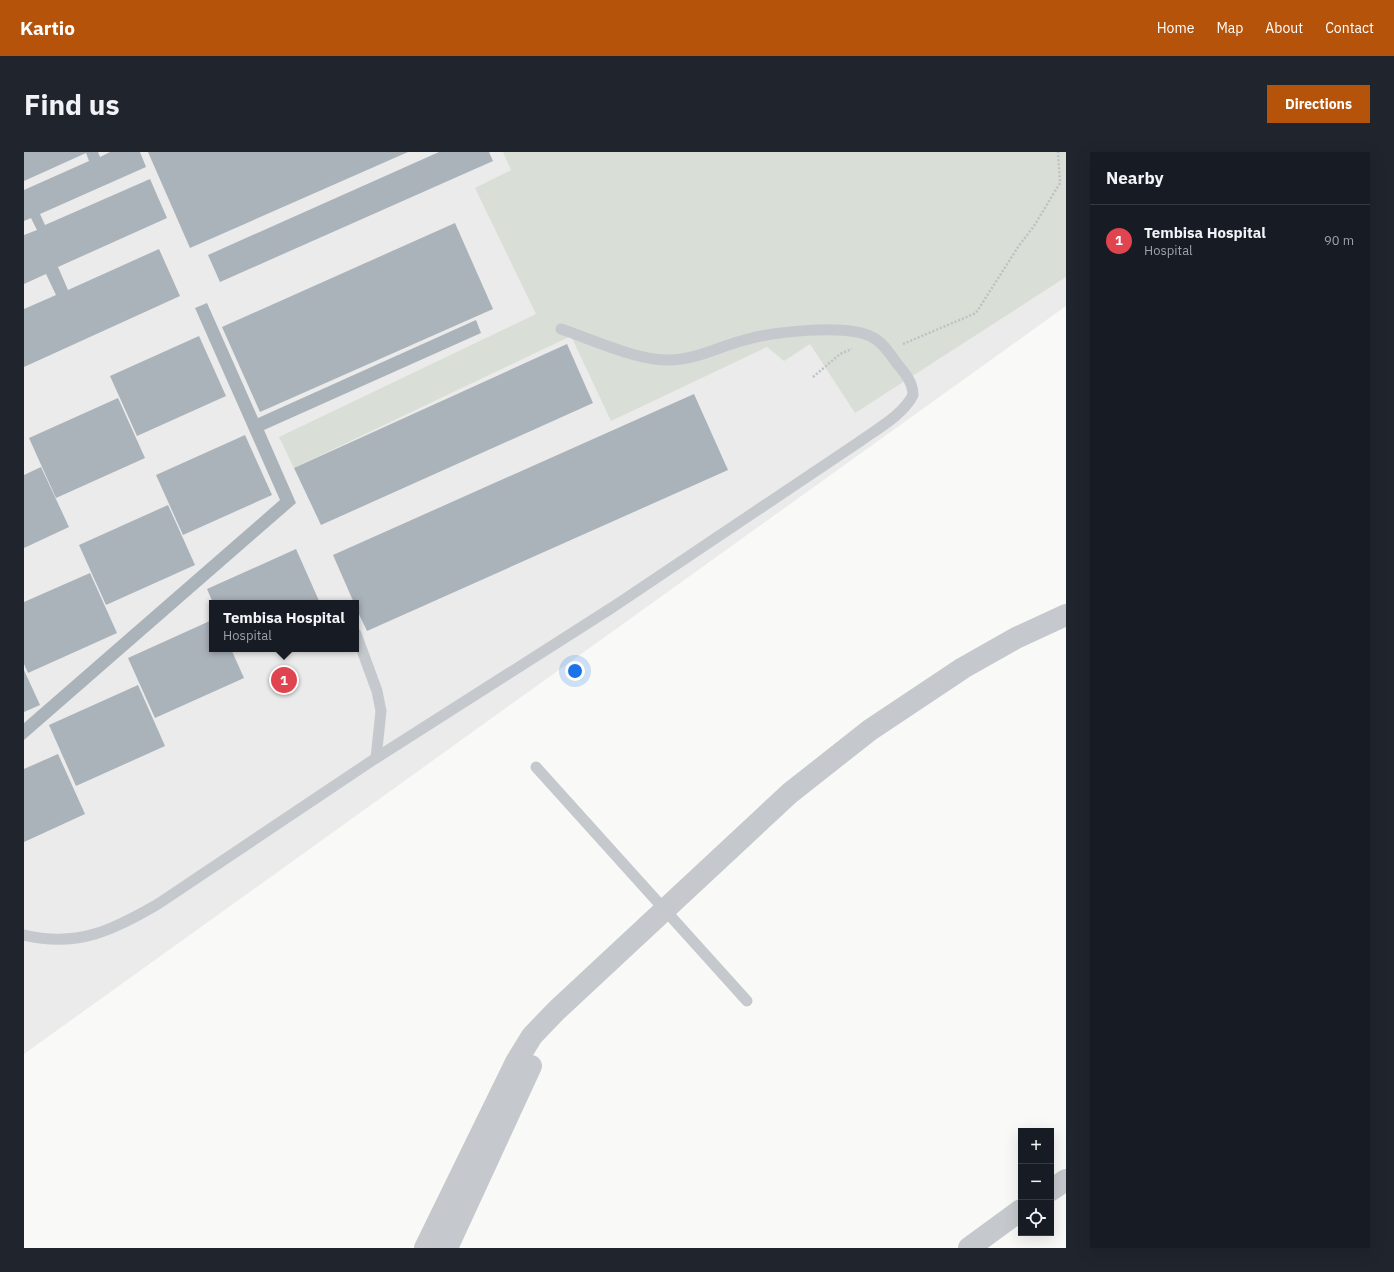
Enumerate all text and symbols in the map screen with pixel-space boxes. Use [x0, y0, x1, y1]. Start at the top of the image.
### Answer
text: Kartio [20, 16, 75, 40]
text: Home [1157, 19, 1194, 37]
text: Map [1216, 19, 1243, 37]
text: About [1265, 19, 1303, 37]
text: Contact [1325, 19, 1374, 37]
button: Directions [1267, 85, 1370, 123]
text: Find us [24, 86, 120, 123]
text: Nearby [1106, 167, 1164, 189]
text: Tembisa Hospital [1144, 223, 1266, 242]
text: 1 [1115, 232, 1123, 249]
text: 90 m [1324, 232, 1354, 249]
text: Hospital [1144, 242, 1193, 259]
popup [209, 600, 359, 652]
text: Tembisa Hospital [223, 608, 345, 627]
text: Hospital [223, 627, 272, 644]
your location [565, 661, 585, 681]
pin: 1 [271, 665, 297, 695]
map controls [1018, 1128, 1054, 1236]
button: + [1018, 1128, 1054, 1164]
button: − [1018, 1164, 1054, 1200]
button: locate [1018, 1200, 1054, 1236]

